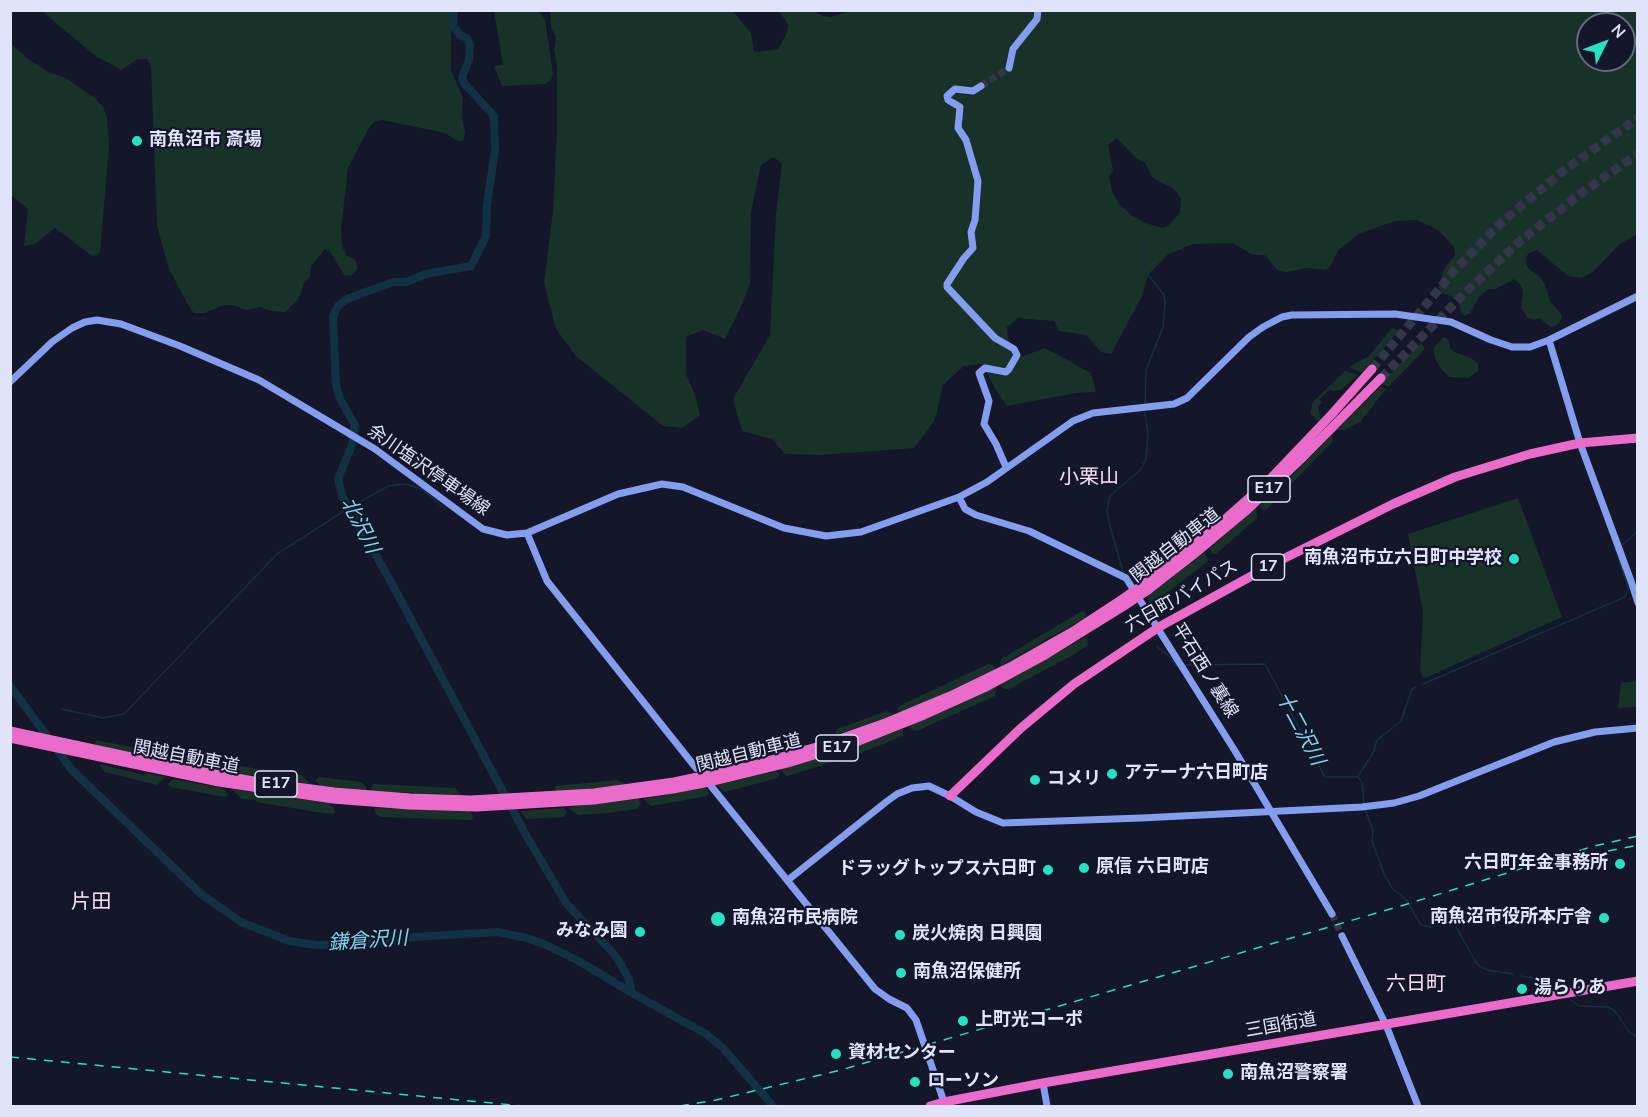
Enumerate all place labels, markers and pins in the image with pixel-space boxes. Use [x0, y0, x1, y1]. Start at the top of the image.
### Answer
place label: 南魚沼市 斎場 [149, 130, 262, 152]
marker: 南魚沼市 斎場 [130, 134, 144, 148]
place label: 南魚沼市立六日町中学校 [1304, 548, 1502, 570]
marker: 南魚沼市立六日町中学校 [1507, 552, 1521, 566]
place label: アテーナ六日町店 [1124, 763, 1268, 785]
marker: アテーナ六日町店 [1105, 767, 1119, 781]
place label: コメリ [1047, 769, 1101, 791]
marker: コメリ [1028, 773, 1042, 787]
place label: 六日町年金事務所 [1464, 853, 1608, 875]
place label: 原信 六日町店 [1096, 857, 1209, 879]
marker: 六日町年金事務所 [1613, 857, 1627, 871]
place label: ドラッグトップス六日町 [838, 859, 1036, 881]
marker: 原信 六日町店 [1077, 861, 1091, 875]
marker: ドラッグトップス六日町 [1041, 863, 1055, 877]
place label: 南魚沼市役所本庁舎 [1430, 907, 1592, 929]
place label: 南魚沼市民病院 [732, 908, 858, 930]
marker: 南魚沼市民病院 [709, 910, 727, 928]
marker: 南魚沼市役所本庁舎 [1597, 911, 1611, 925]
place label: みなみ園 [556, 921, 628, 943]
place label: 炭火焼肉 日興園 [912, 924, 1043, 946]
marker: みなみ園 [633, 925, 647, 939]
marker: 炭火焼肉 日興園 [893, 928, 907, 942]
place label: 南魚沼保健所 [913, 962, 1021, 984]
marker: 南魚沼保健所 [894, 966, 908, 980]
place label: 湯らりあ [1534, 978, 1606, 1000]
marker: 湯らりあ [1515, 982, 1529, 996]
place label: 上町光コーポ [975, 1010, 1083, 1032]
marker: 上町光コーポ [956, 1014, 970, 1028]
place label: 資材センター [848, 1043, 956, 1065]
marker: 資材センター [829, 1047, 843, 1061]
place label: 南魚沼警察署 [1240, 1063, 1348, 1085]
marker: 南魚沼警察署 [1221, 1067, 1235, 1081]
place label: ローソン [927, 1071, 999, 1093]
marker: ローソン [908, 1075, 922, 1089]

